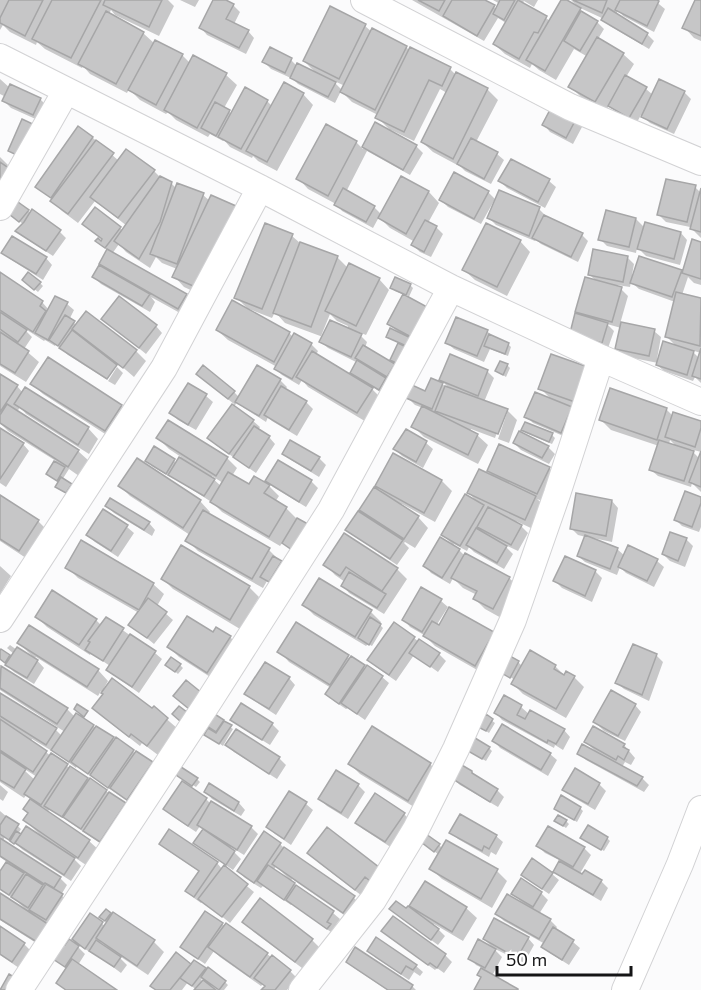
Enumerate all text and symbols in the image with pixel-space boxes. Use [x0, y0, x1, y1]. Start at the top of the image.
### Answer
scale bar [497, 939, 630, 977]
text: 50 m [506, 948, 547, 970]

